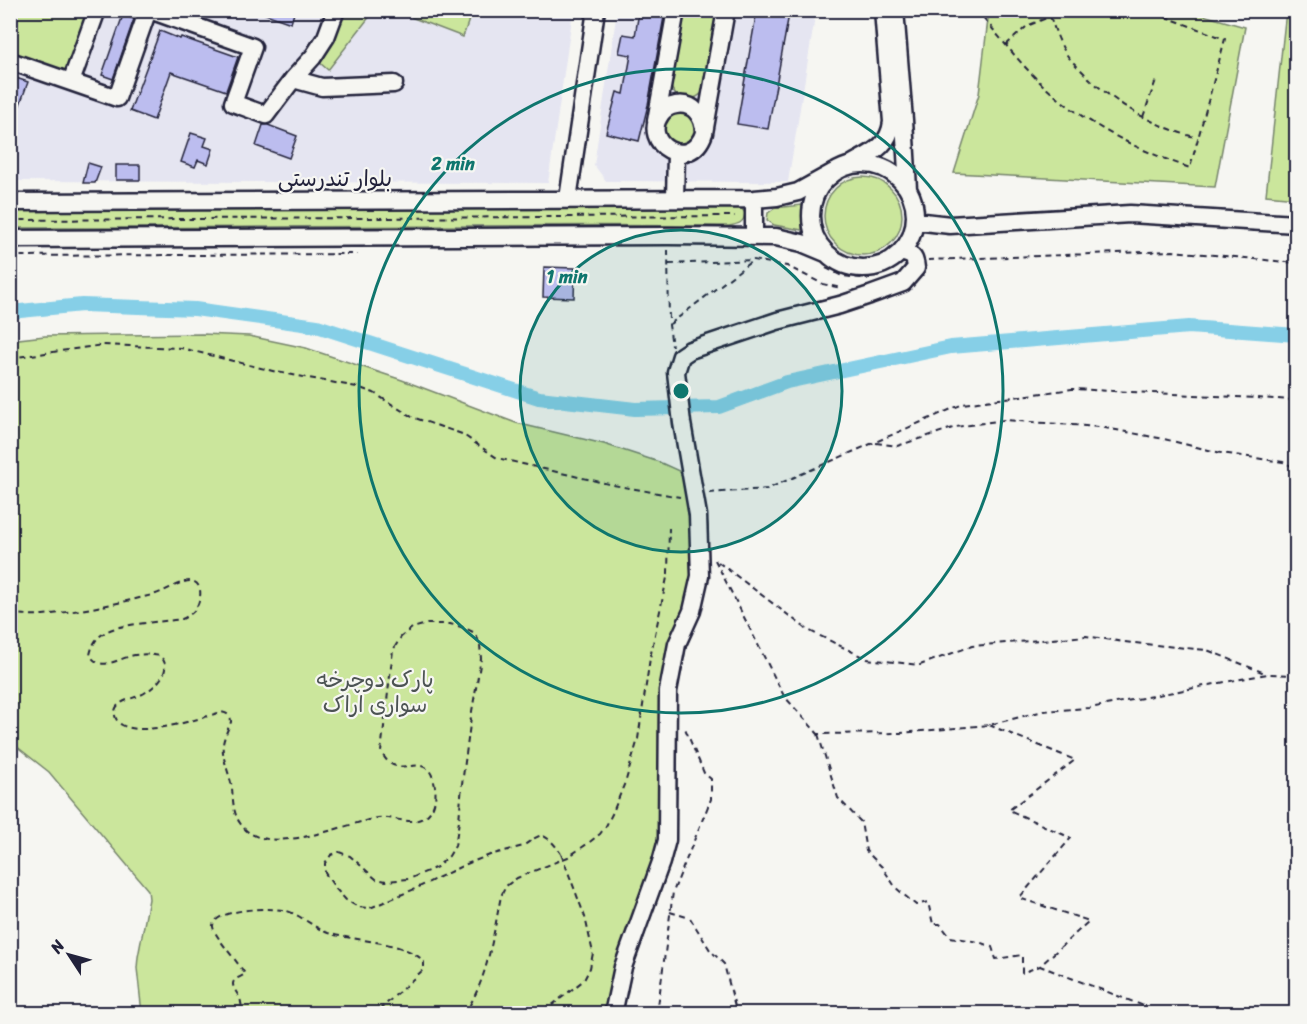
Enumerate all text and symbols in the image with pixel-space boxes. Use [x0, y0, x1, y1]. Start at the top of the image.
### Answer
text: 2 min [430, 148, 475, 180]
street label: بلوار تندرستی [278, 159, 392, 198]
text: 1 min [547, 261, 588, 293]
centre of rings [671, 381, 691, 401]
park label: پارک دوچرخه سواری اراک [316, 660, 434, 724]
north arrow [39, 925, 99, 985]
text: N [42, 933, 73, 960]

